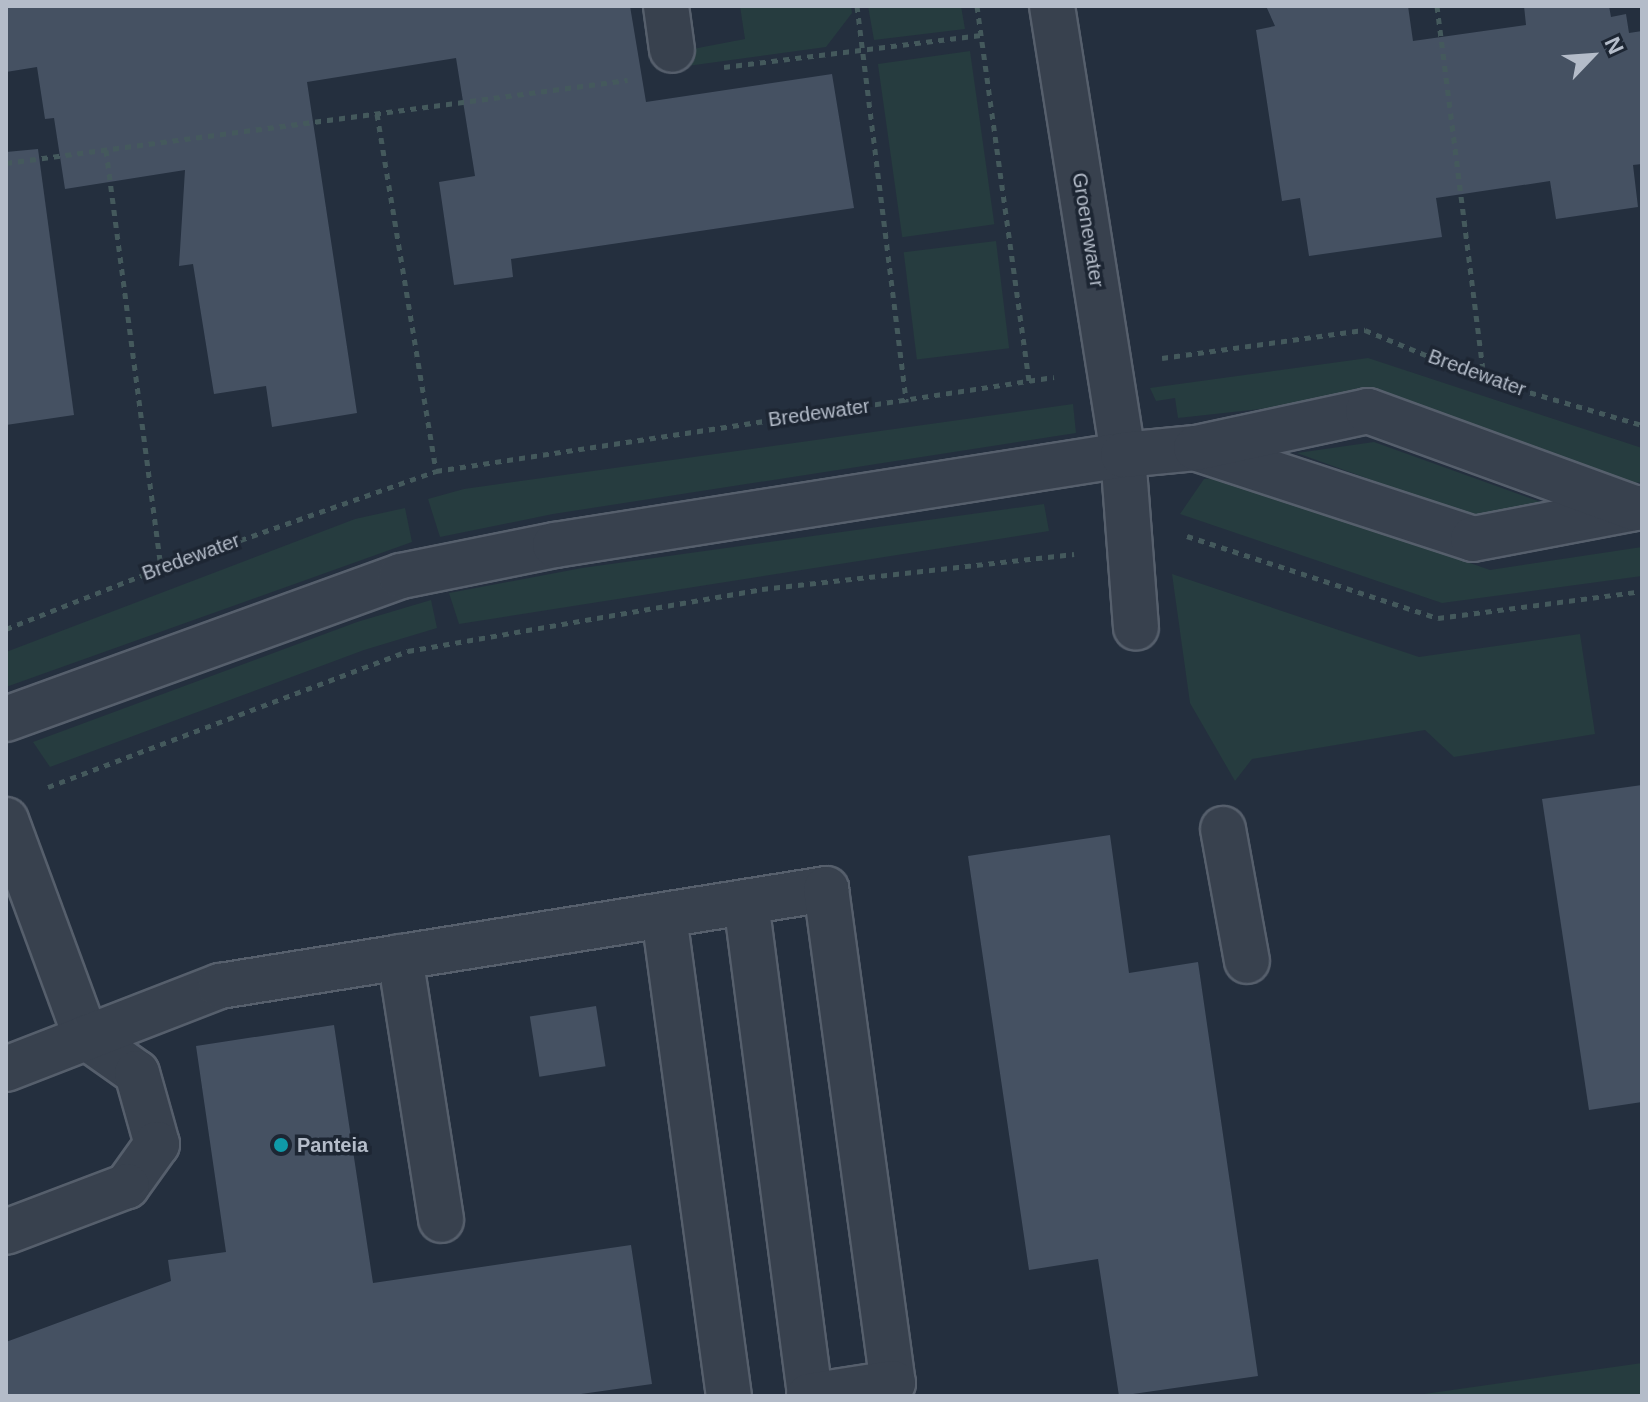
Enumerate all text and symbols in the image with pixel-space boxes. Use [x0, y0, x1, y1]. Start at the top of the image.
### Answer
north arrow [1552, 16, 1632, 96]
text: N [1600, 33, 1629, 58]
street label: Groenewater [1067, 171, 1109, 289]
street label: Bredewater [1425, 344, 1529, 402]
street label: Bredewater [767, 394, 871, 432]
street label: Bredewater [139, 528, 243, 586]
place label: Panteia [297, 1133, 368, 1157]
marker: Panteia [272, 1136, 290, 1154]

